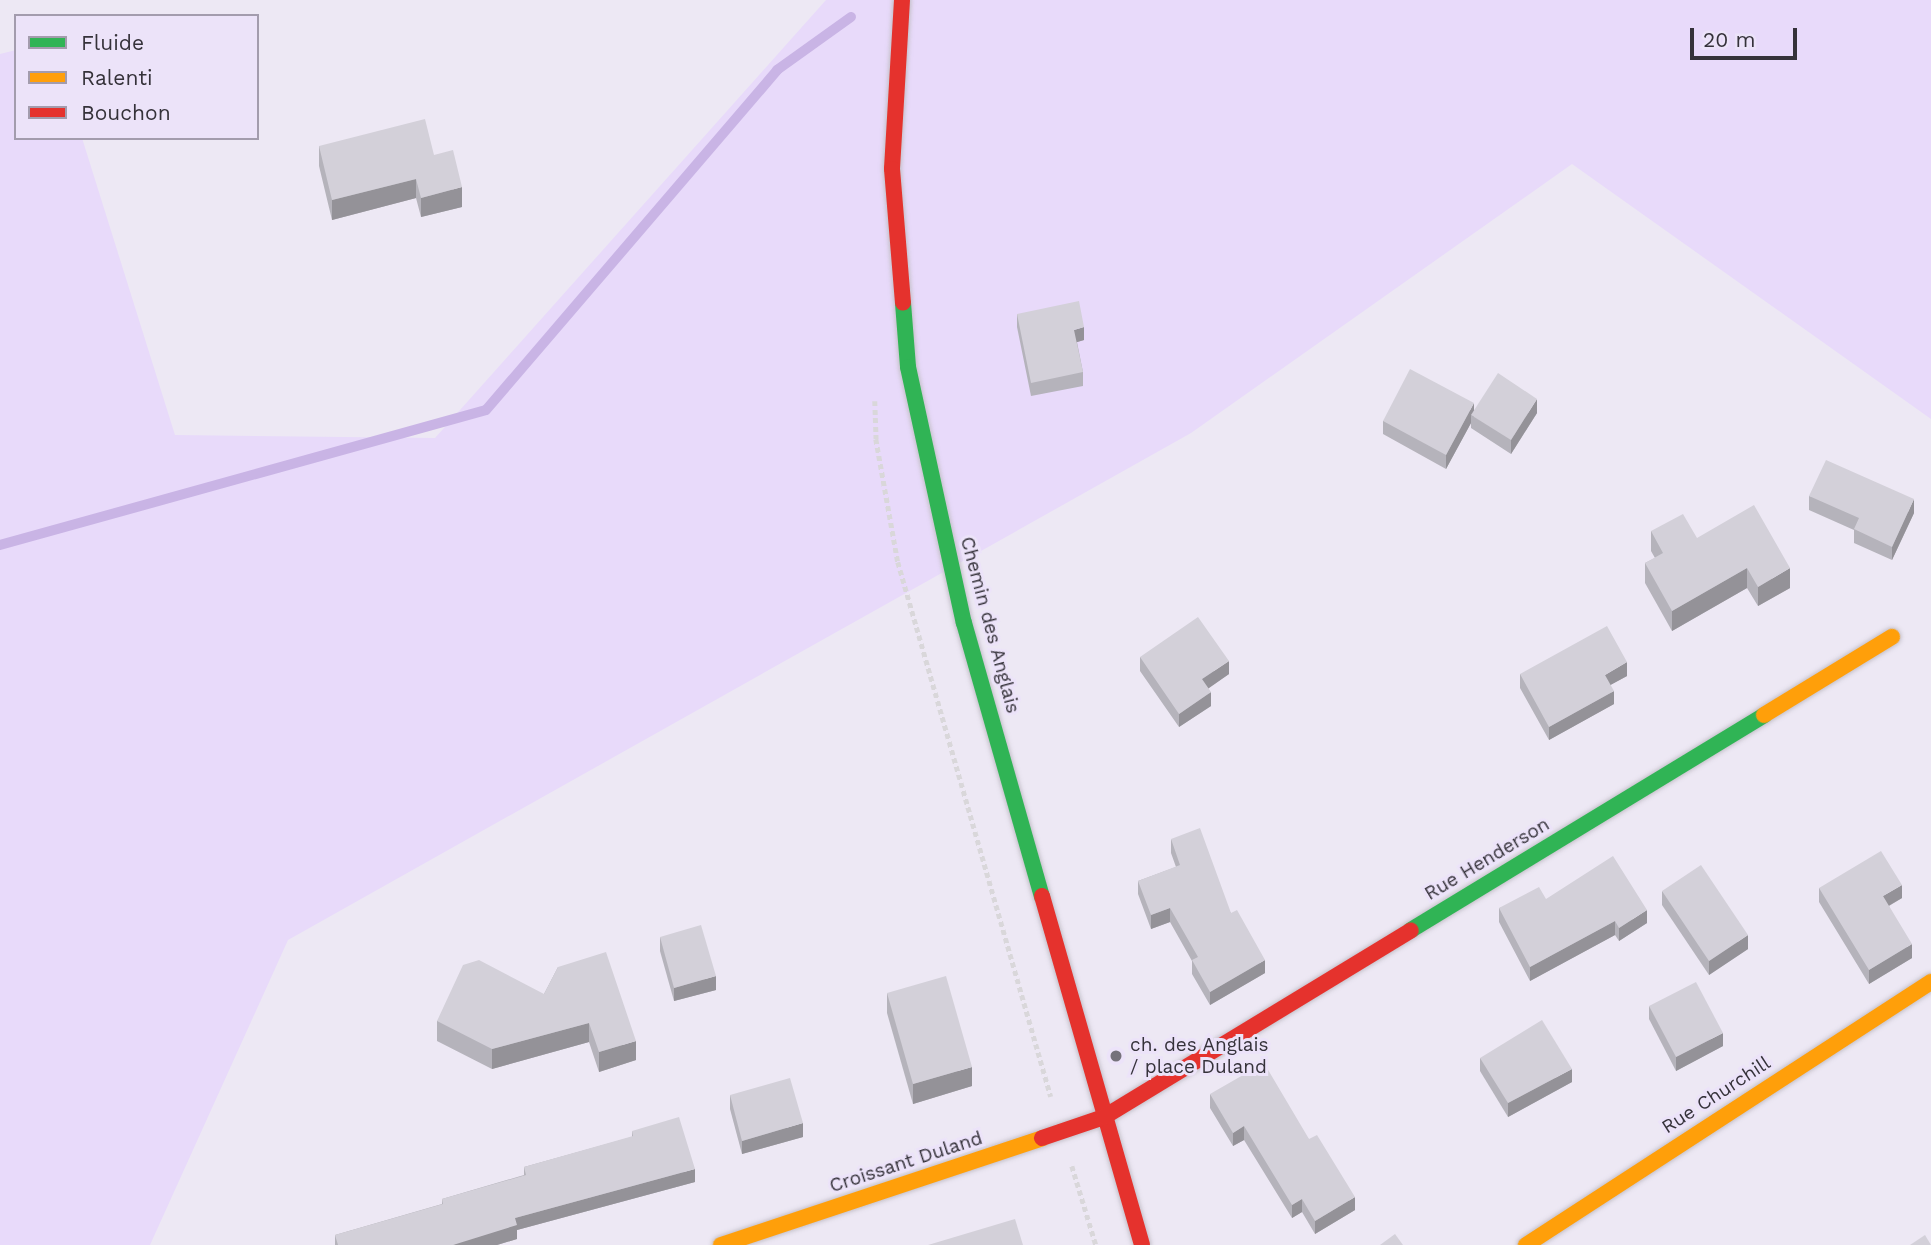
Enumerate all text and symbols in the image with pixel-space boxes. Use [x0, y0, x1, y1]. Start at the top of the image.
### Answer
legend [14, 14, 259, 140]
scale bar [1693, 14, 1800, 58]
text: 20 m [1703, 27, 1755, 52]
text: Fluide [81, 30, 144, 55]
text: Ralenti [81, 65, 153, 90]
text: Bouchon [81, 100, 171, 125]
street label: Chemin des Anglais [955, 534, 1025, 716]
street label: Rue Henderson [1420, 813, 1554, 905]
place label: ch. des Anglais / place Duland [1130, 1034, 1269, 1078]
marker: ch. des Anglais / place Duland [1108, 1048, 1124, 1064]
street label: Rue Churchill [1658, 1051, 1774, 1139]
street label: Croissant Duland [827, 1127, 985, 1197]

